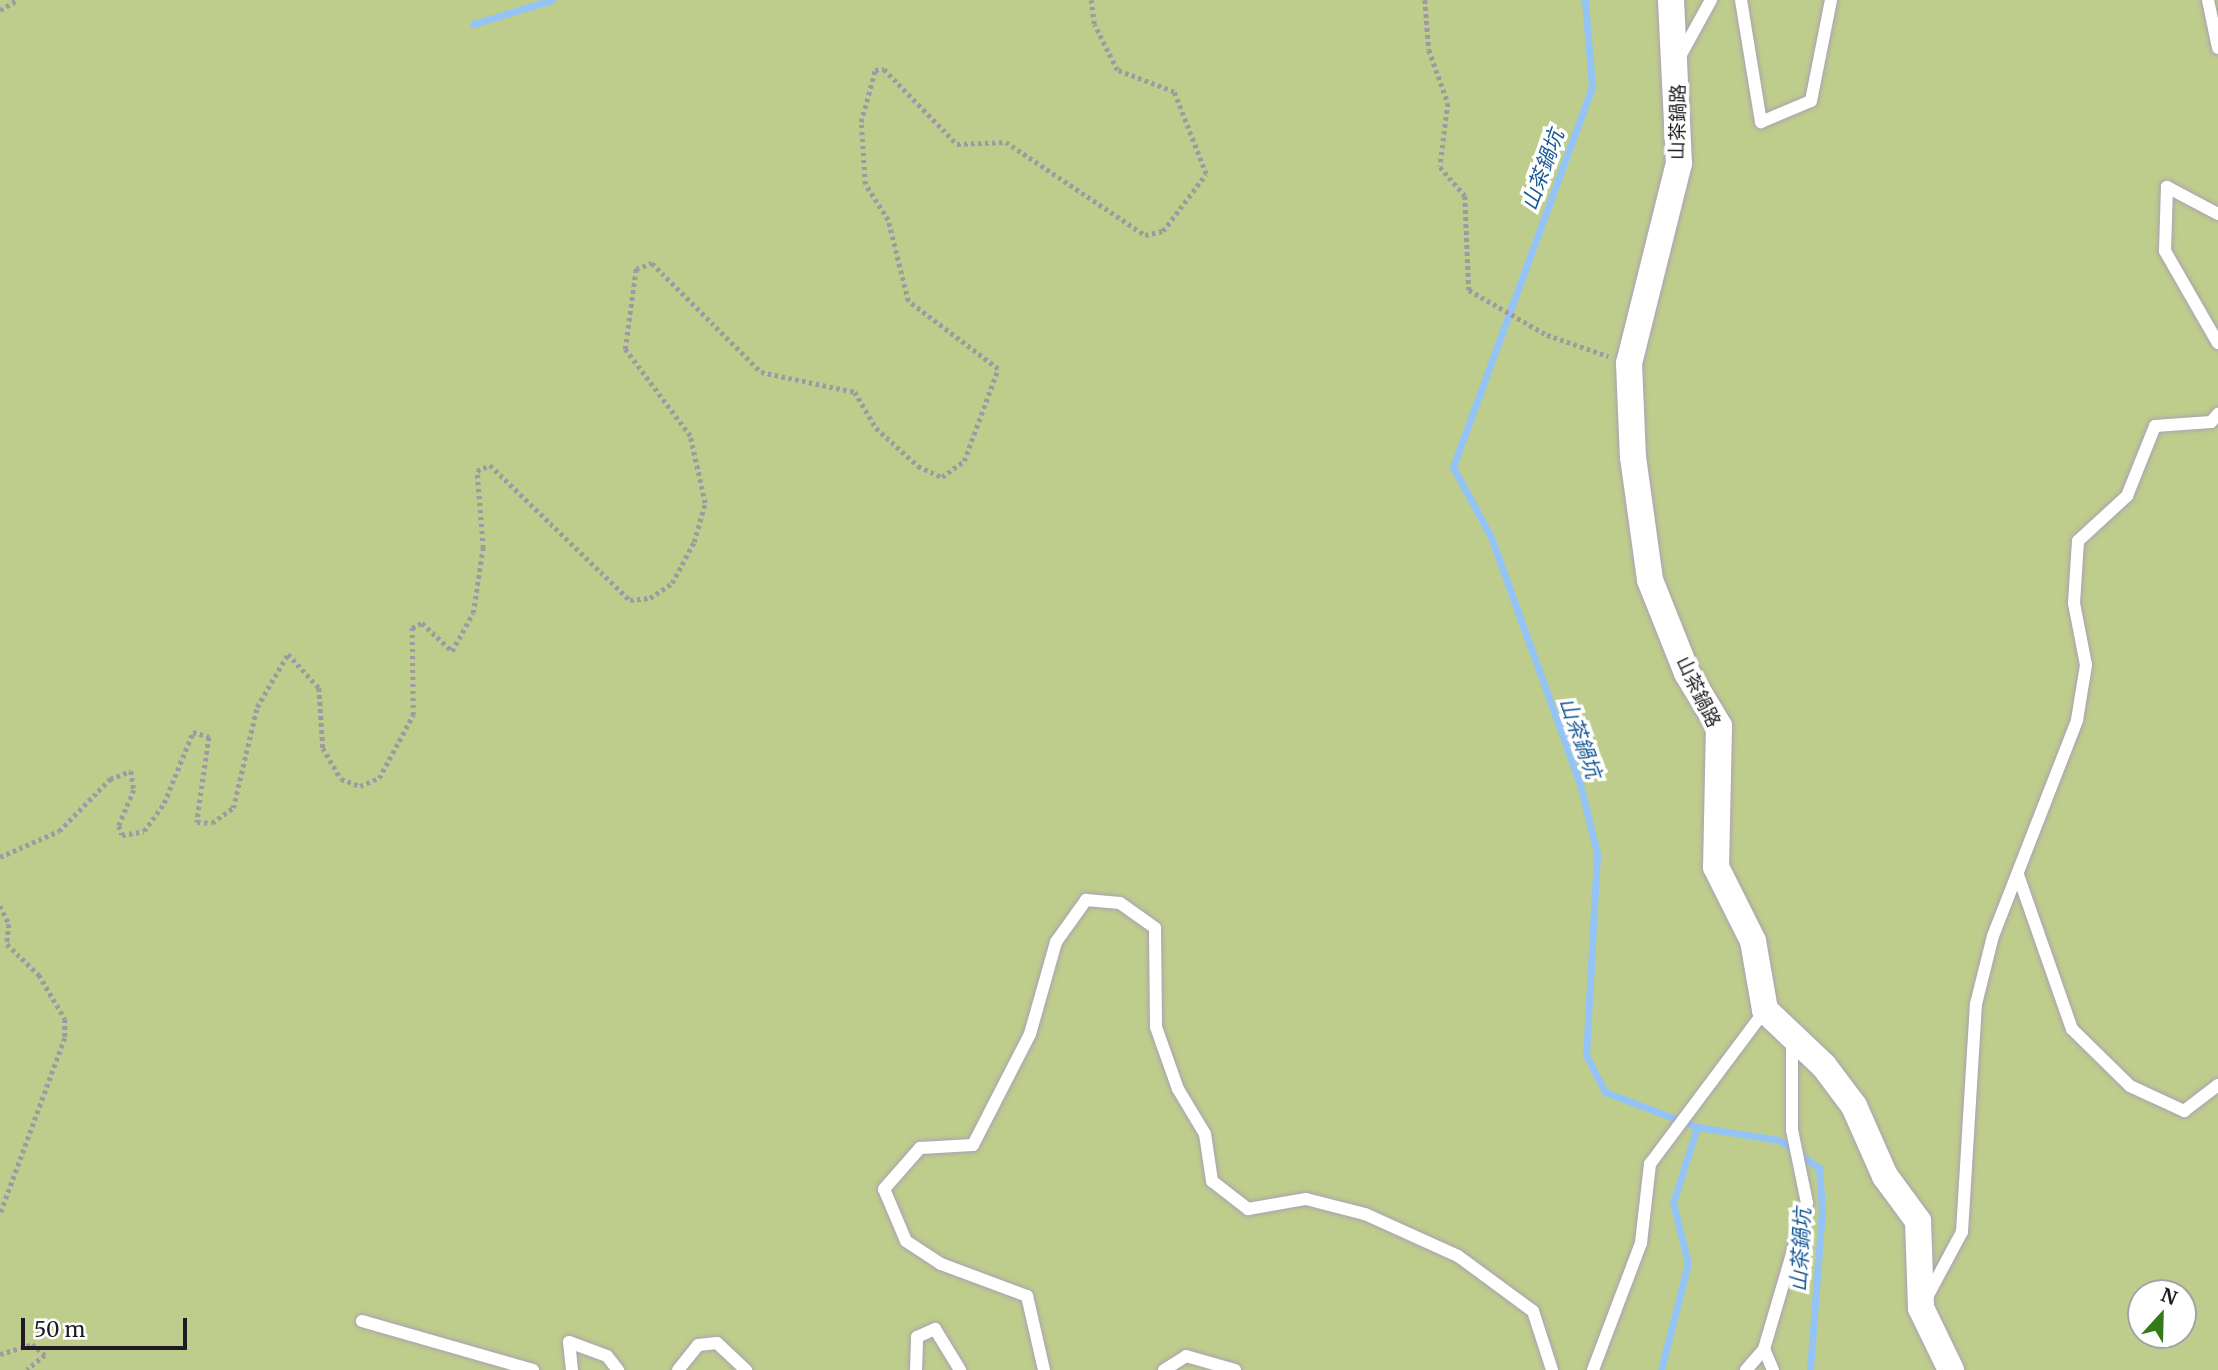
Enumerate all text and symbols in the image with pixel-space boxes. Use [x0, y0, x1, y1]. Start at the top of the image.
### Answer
street label: 山茶鍋路 [1666, 84, 1690, 160]
water label: 山茶鍋坑 [1517, 126, 1569, 214]
street label: 山茶鍋路 [1671, 653, 1725, 731]
water label: 山茶鍋坑 [1554, 694, 1606, 782]
water label: 山茶鍋坑 [1786, 1207, 1816, 1293]
north arrow [2127, 1279, 2197, 1349]
text: N [2158, 1282, 2181, 1310]
scale bar [24, 1304, 191, 1348]
text: 50 m [34, 1316, 85, 1343]

